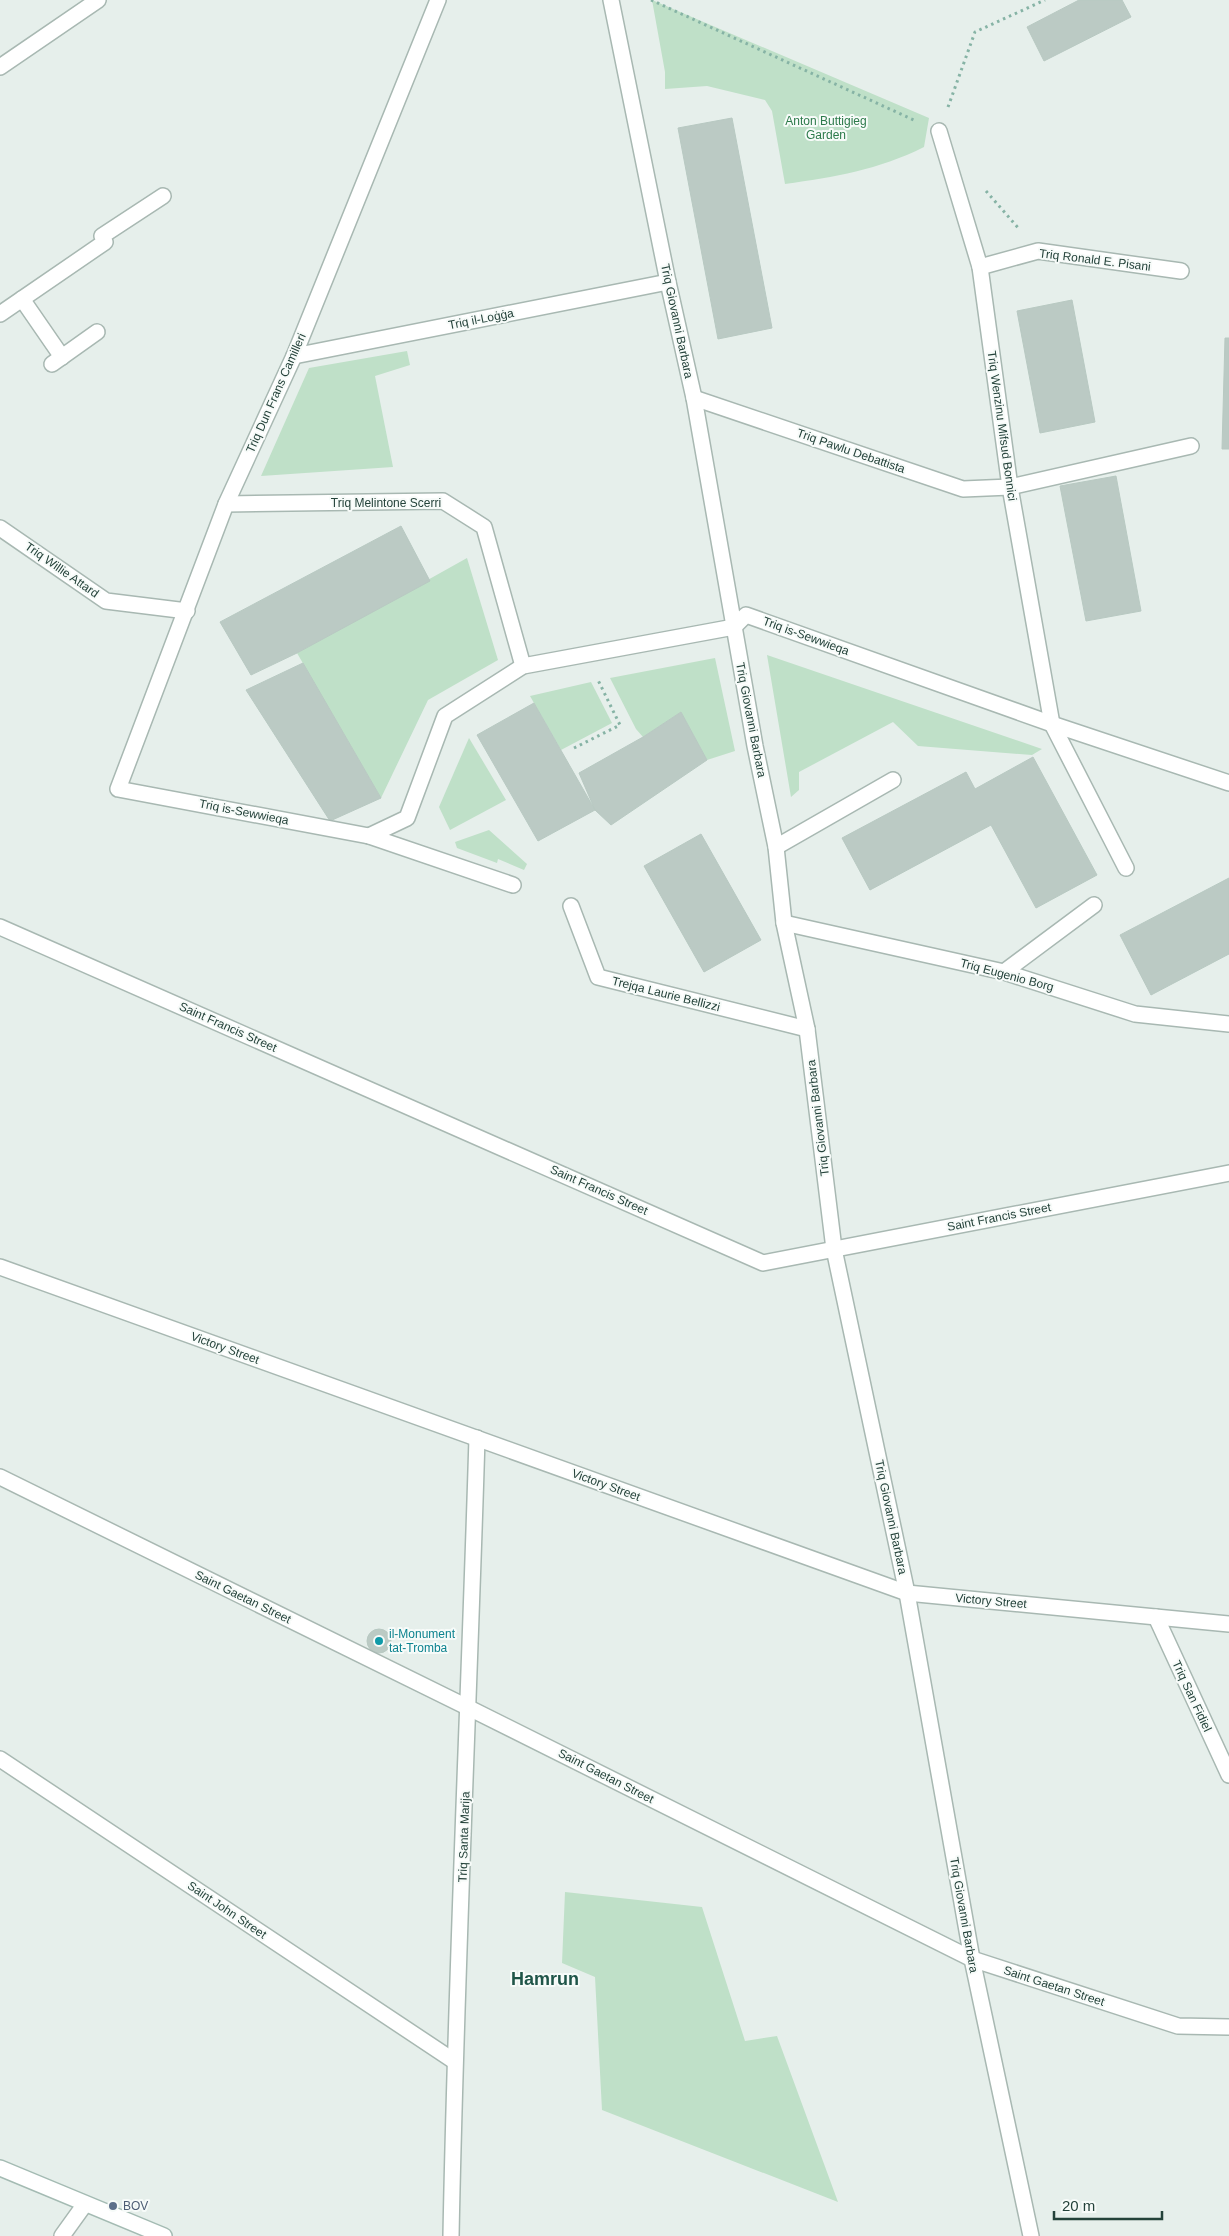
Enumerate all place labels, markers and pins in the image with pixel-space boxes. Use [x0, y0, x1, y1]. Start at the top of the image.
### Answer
place label: il-Monument tat-Tromba [389, 1627, 456, 1655]
marker: il-Monument tat-Tromba [373, 1635, 385, 1647]
place label: BOV [123, 2199, 148, 2213]
marker: BOV [107, 2200, 119, 2212]

